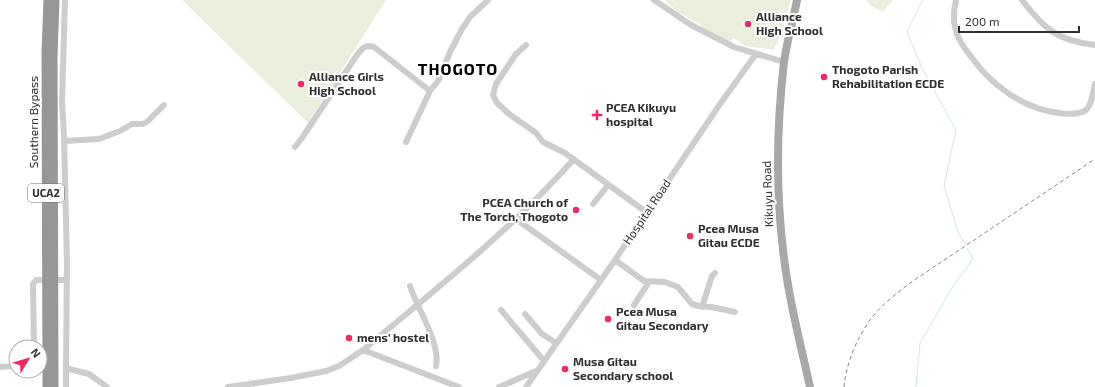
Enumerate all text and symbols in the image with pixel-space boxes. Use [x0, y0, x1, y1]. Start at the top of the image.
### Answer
scale bar [959, 8, 1079, 34]
place label: Alliance High School [756, 9, 823, 37]
text: 200 m [965, 14, 999, 28]
marker: Alliance High School [743, 19, 753, 29]
district label: THOGOTO [418, 59, 498, 78]
place label: Thogoto Parish Rehabilitation ECDE [832, 62, 944, 90]
place label: Alliance Girls High School [309, 69, 384, 97]
marker: Thogoto Parish Rehabilitation ECDE [819, 72, 829, 82]
street label: Southern Bypass [26, 76, 40, 168]
marker: Alliance Girls High School [296, 79, 306, 89]
place label: PCEA Kikuyu hospital [606, 100, 676, 128]
marker: PCEA Kikuyu hospital [591, 109, 603, 121]
street label: Kikuyu Road [759, 161, 775, 228]
street label: Hospital Road [619, 176, 673, 247]
road number: UCA2 [28, 184, 64, 202]
place label: PCEA Church of The Torch, Thogoto [460, 195, 569, 223]
marker: PCEA Church of The Torch, Thogoto [571, 205, 581, 215]
place label: Pcea Musa Gitau ECDE [698, 221, 760, 249]
marker: Pcea Musa Gitau ECDE [685, 231, 695, 241]
place label: Pcea Musa Gitau Secondary [616, 304, 709, 333]
marker: Pcea Musa Gitau Secondary [603, 314, 613, 324]
place label: mens' hostel [357, 330, 429, 344]
marker: mens' hostel [344, 333, 354, 343]
north arrow [8, 339, 48, 379]
text: N [29, 345, 44, 360]
place label: Musa Gitau Secondary school [573, 354, 673, 383]
marker: Musa Gitau Secondary school [560, 364, 570, 374]

